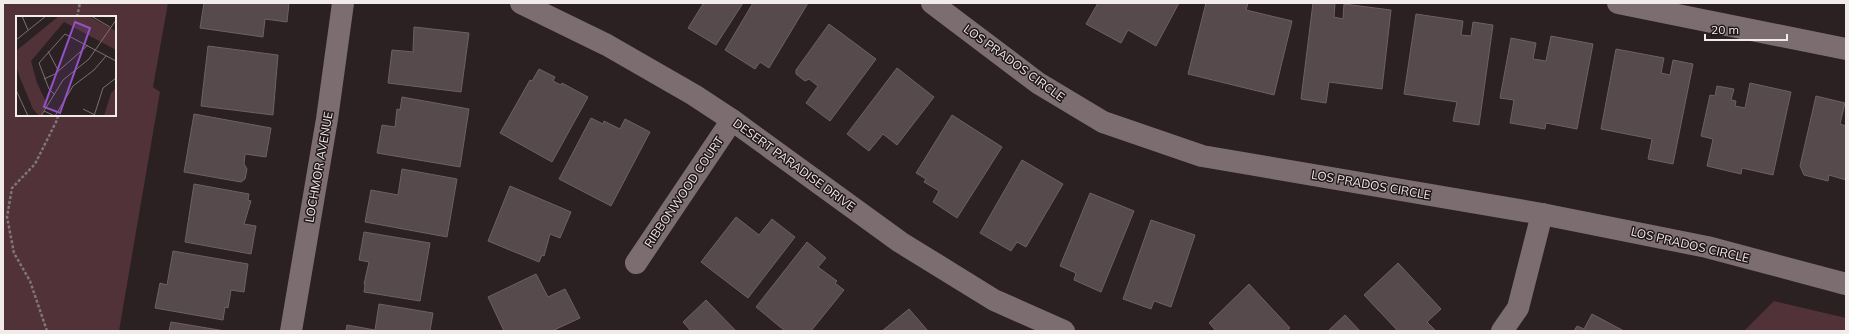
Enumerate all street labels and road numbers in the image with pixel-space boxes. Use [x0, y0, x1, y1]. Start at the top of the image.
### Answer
street label: LOS PRADOS CIRCLE [961, 21, 1068, 104]
street label: LOCHMOR AVENUE [301, 110, 336, 223]
street label: DESERT PARADISE DRIVE [730, 115, 858, 214]
street label: RIBBONWOOD COURT [641, 133, 727, 250]
street label: LOS PRADOS CIRCLE [1310, 167, 1432, 202]
street label: LOS PRADOS CIRCLE [1629, 224, 1751, 265]

